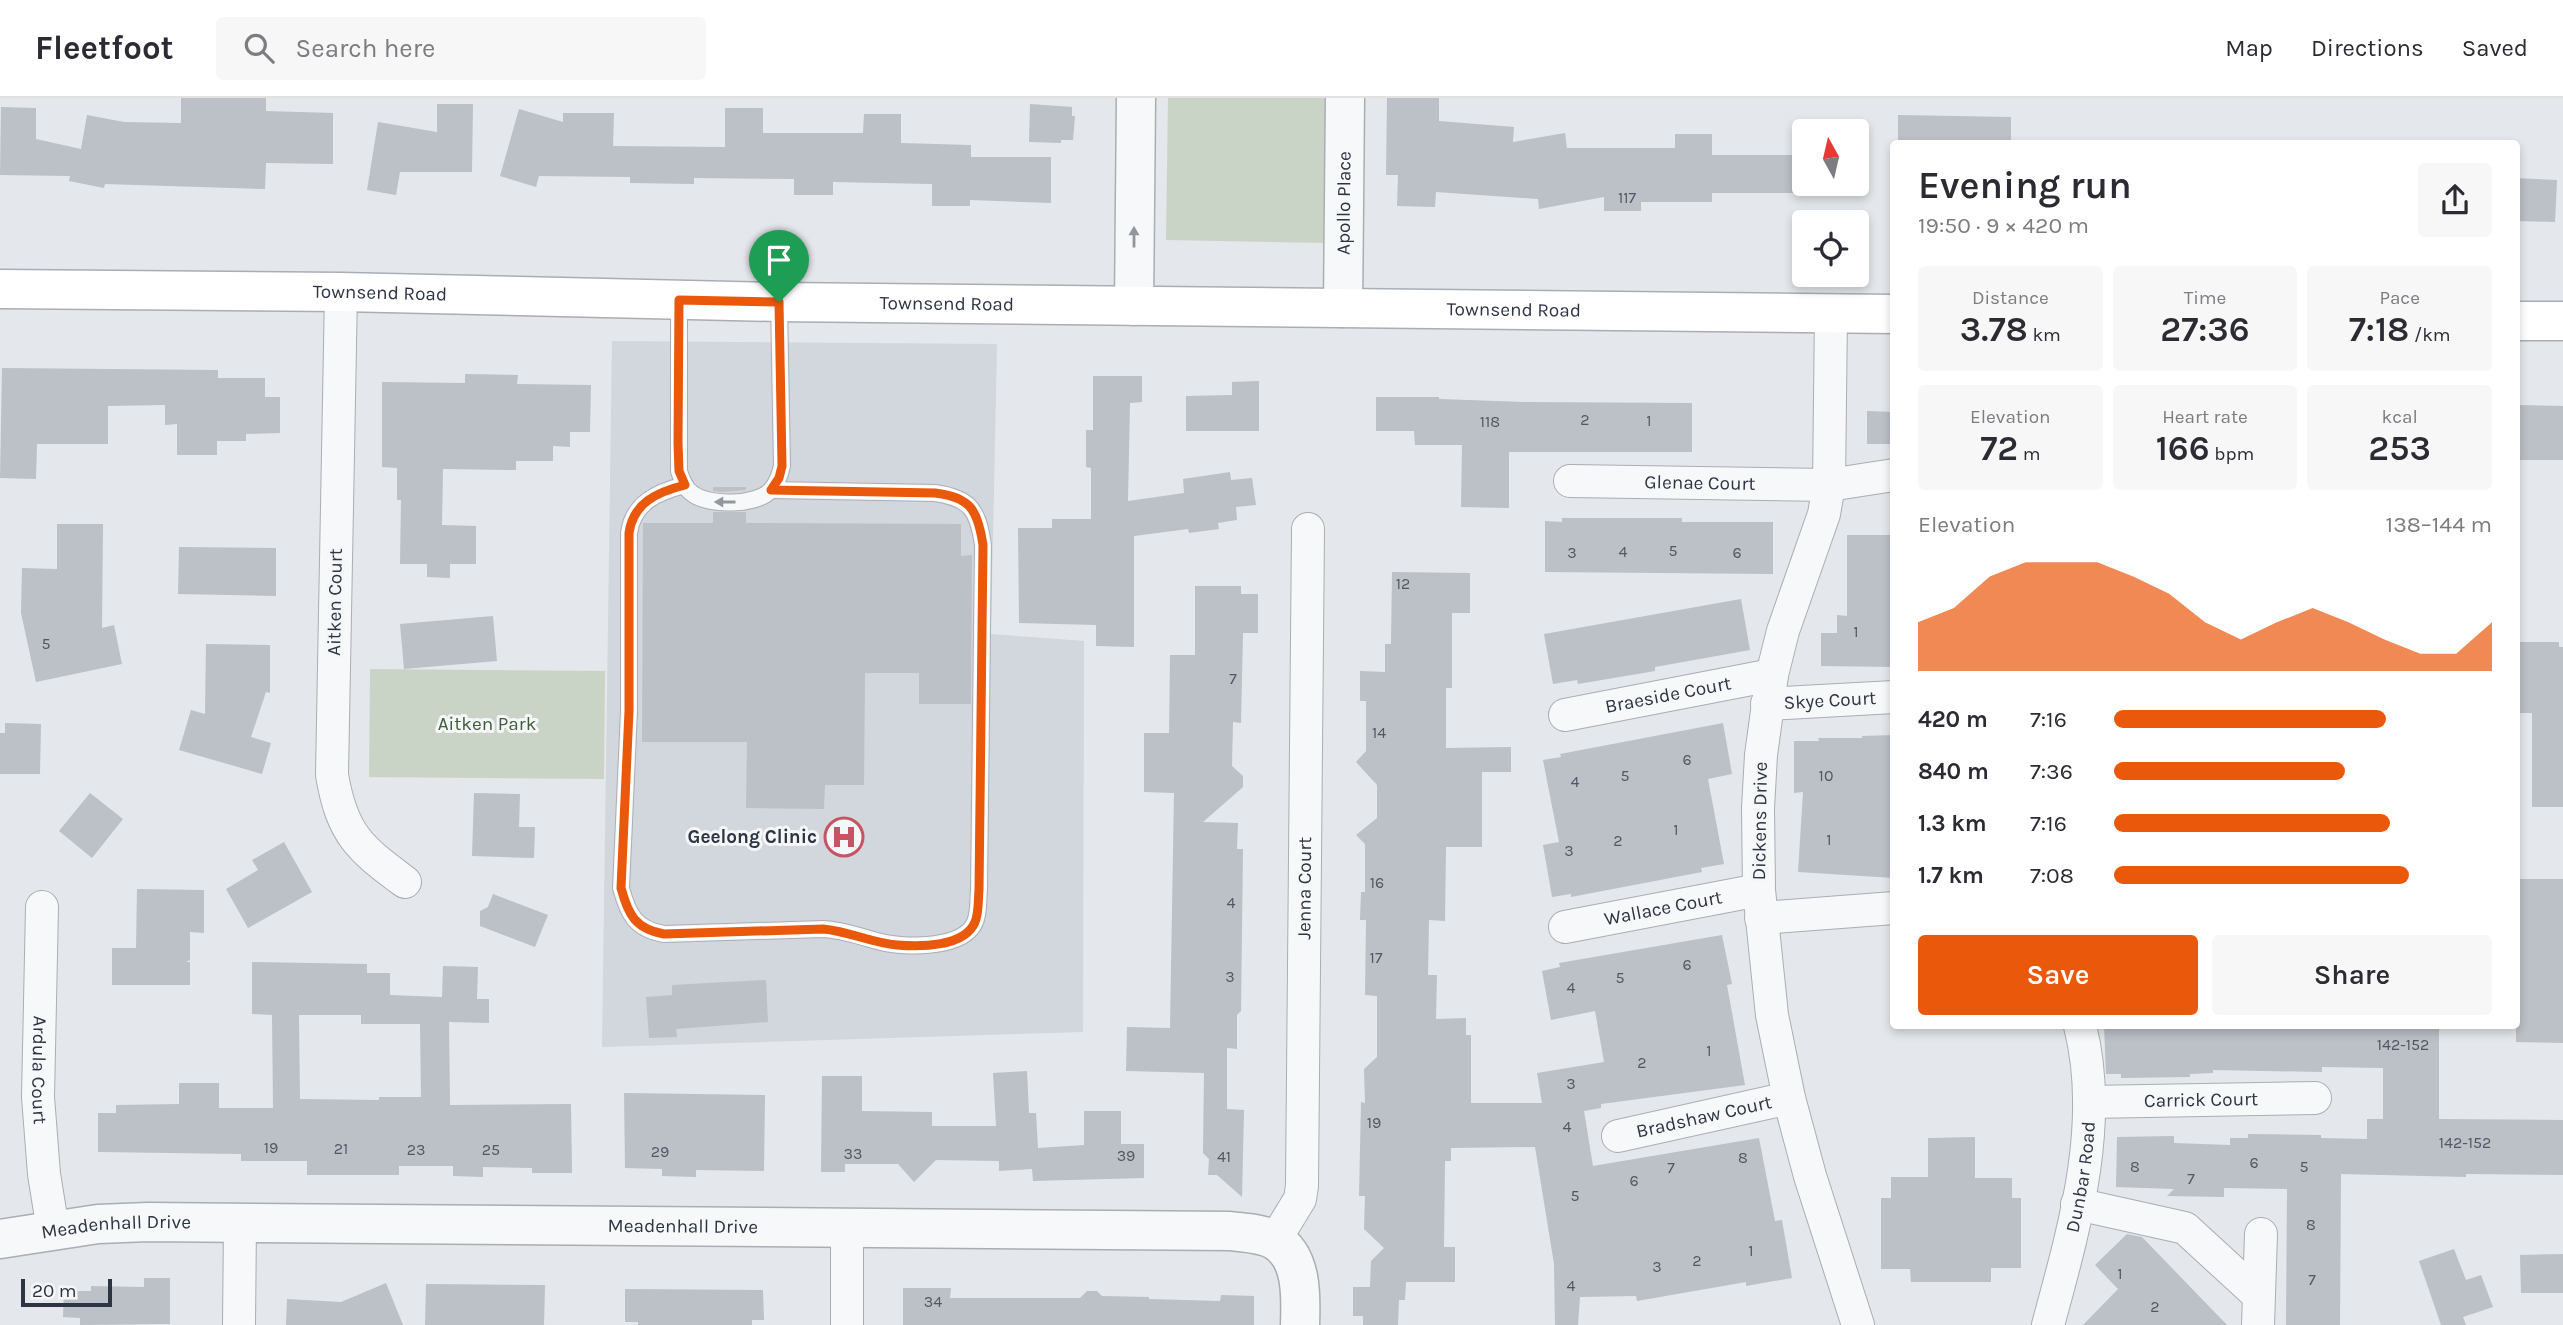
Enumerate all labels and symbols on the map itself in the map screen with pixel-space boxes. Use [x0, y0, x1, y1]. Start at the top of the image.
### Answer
north arrow [1792, 119, 1869, 196]
street label: Apollo Place [1333, 151, 1355, 255]
house number: 117 [1618, 188, 1637, 207]
one-way arrow [1128, 226, 1140, 248]
pin [749, 230, 809, 302]
street label: Townsend Road [313, 281, 447, 305]
street label: Townsend Road [880, 292, 1014, 316]
street label: Townsend Road [1447, 298, 1581, 322]
house number: 2 [1580, 410, 1590, 429]
house number: 1 [1646, 411, 1652, 430]
house number: 118 [1480, 412, 1500, 431]
street label: Glenae Court [1644, 471, 1756, 495]
one-way arrow [714, 496, 736, 508]
house number: 5 [1668, 541, 1678, 560]
house number: 4 [1619, 542, 1628, 561]
house number: 3 [1567, 543, 1577, 562]
house number: 6 [1732, 543, 1742, 562]
street label: Aitken Court [323, 548, 347, 656]
house number: 12 [1396, 574, 1410, 593]
house number: 1 [1853, 622, 1859, 641]
house number: 5 [41, 634, 51, 653]
house number: 7 [1229, 669, 1237, 688]
street label: Braeside Court [1603, 672, 1733, 718]
street label: Skye Court [1783, 687, 1877, 714]
park label: Aitken Park [438, 713, 537, 735]
house number: 14 [1372, 723, 1386, 742]
house number: 6 [1682, 750, 1692, 769]
street label: Dickens Drive [1748, 761, 1772, 881]
house number: 5 [1620, 766, 1630, 785]
house number: 10 [1819, 766, 1833, 785]
house number: 4 [1571, 772, 1580, 791]
hospital icon: Geelong Clinic [823, 816, 865, 858]
house number: 1 [1673, 820, 1679, 839]
place label: Geelong Clinic [688, 826, 817, 848]
house number: 1 [1826, 830, 1832, 849]
house number: 2 [1613, 831, 1623, 850]
street label: Jenna Court [1293, 837, 1316, 940]
house number: 3 [1564, 841, 1574, 860]
house number: 16 [1370, 873, 1384, 892]
street label: Wallace Court [1602, 886, 1724, 930]
house number: 4 [1227, 893, 1236, 912]
house number: 17 [1370, 948, 1383, 967]
house number: 6 [1682, 955, 1692, 974]
house number: 3 [1225, 967, 1235, 986]
house number: 5 [1615, 968, 1625, 987]
house number: 4 [1567, 978, 1576, 997]
street label: Ardula Court [27, 1016, 51, 1125]
house number: 142-152 [2377, 1035, 2429, 1054]
house number: 1 [1706, 1041, 1712, 1060]
house number: 2 [1637, 1053, 1647, 1072]
house number: 3 [1566, 1074, 1576, 1093]
street label: Carrick Court [2144, 1088, 2258, 1112]
street label: Bradshaw Court [1634, 1091, 1774, 1143]
house number: 19 [1367, 1113, 1381, 1132]
house number: 4 [1563, 1117, 1572, 1136]
street label: Dunbar Road [2061, 1121, 2100, 1235]
house number: 142-152 [2439, 1133, 2491, 1152]
house number: 19 [264, 1138, 278, 1157]
house number: 21 [334, 1139, 348, 1158]
house number: 23 [407, 1140, 425, 1159]
house number: 25 [482, 1140, 500, 1159]
house number: 29 [651, 1142, 669, 1161]
house number: 33 [844, 1144, 862, 1163]
house number: 39 [1117, 1146, 1135, 1165]
house number: 41 [1217, 1147, 1231, 1166]
house number: 8 [1738, 1148, 1748, 1167]
house number: 6 [2249, 1153, 2259, 1172]
house number: 8 [2130, 1157, 2140, 1176]
house number: 5 [2299, 1157, 2309, 1176]
house number: 7 [1667, 1158, 1675, 1177]
house number: 7 [2187, 1169, 2195, 1188]
house number: 6 [1629, 1171, 1639, 1190]
house number: 5 [1570, 1186, 1580, 1205]
street label: Meadenhall Drive [40, 1211, 191, 1244]
street label: Meadenhall Drive [608, 1215, 758, 1238]
house number: 8 [2306, 1215, 2316, 1234]
house number: 1 [1748, 1241, 1754, 1260]
house number: 2 [1692, 1251, 1702, 1270]
house number: 3 [1652, 1257, 1662, 1276]
house number: 1 [2117, 1264, 2123, 1283]
house number: 7 [2308, 1270, 2316, 1289]
scale bar [21, 1276, 112, 1308]
house number: 4 [1567, 1276, 1576, 1295]
house number: 34 [924, 1292, 942, 1311]
house number: 2 [2150, 1297, 2160, 1316]

